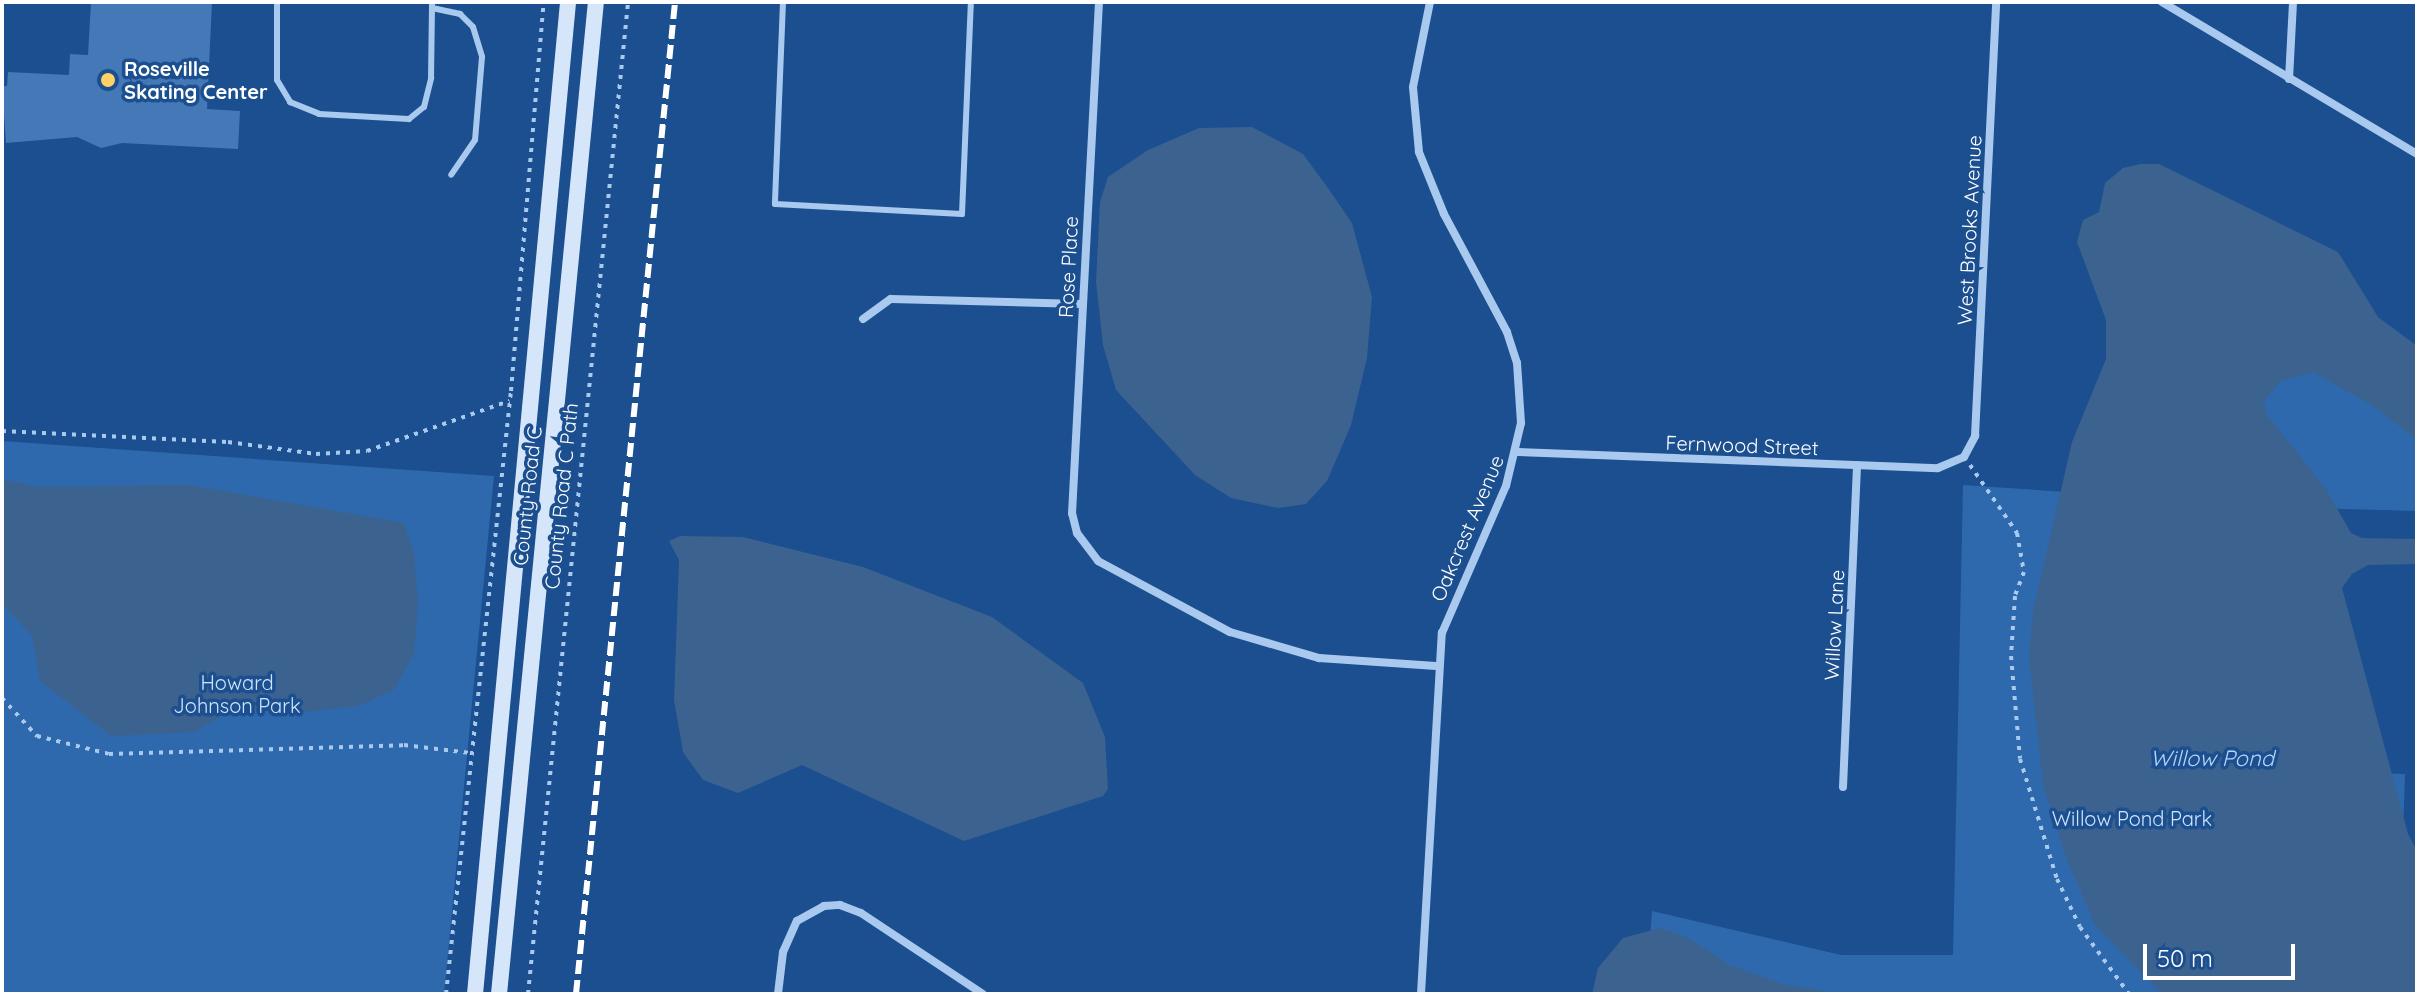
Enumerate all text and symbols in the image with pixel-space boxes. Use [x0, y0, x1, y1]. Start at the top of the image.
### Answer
place label: Roseville Skating Center [124, 56, 268, 103]
marker: Roseville Skating Center [99, 71, 117, 89]
street label: West Brooks Avenue [1952, 134, 1986, 326]
street label: Rose Place [1053, 216, 1083, 318]
street label: County Road C Path [539, 402, 583, 590]
street label: County Road C [508, 425, 546, 567]
street label: Fernwood Street [1665, 430, 1819, 460]
street label: Oakcrest Avenue [1425, 451, 1509, 605]
street label: Willow Lane [1819, 569, 1849, 681]
park label: Howard Johnson Park [173, 670, 301, 717]
water label: Willow Pond [2150, 746, 2274, 772]
park label: Willow Pond Park [2052, 806, 2212, 830]
scale bar [2147, 928, 2299, 978]
text: 50 m [2157, 943, 2213, 973]

